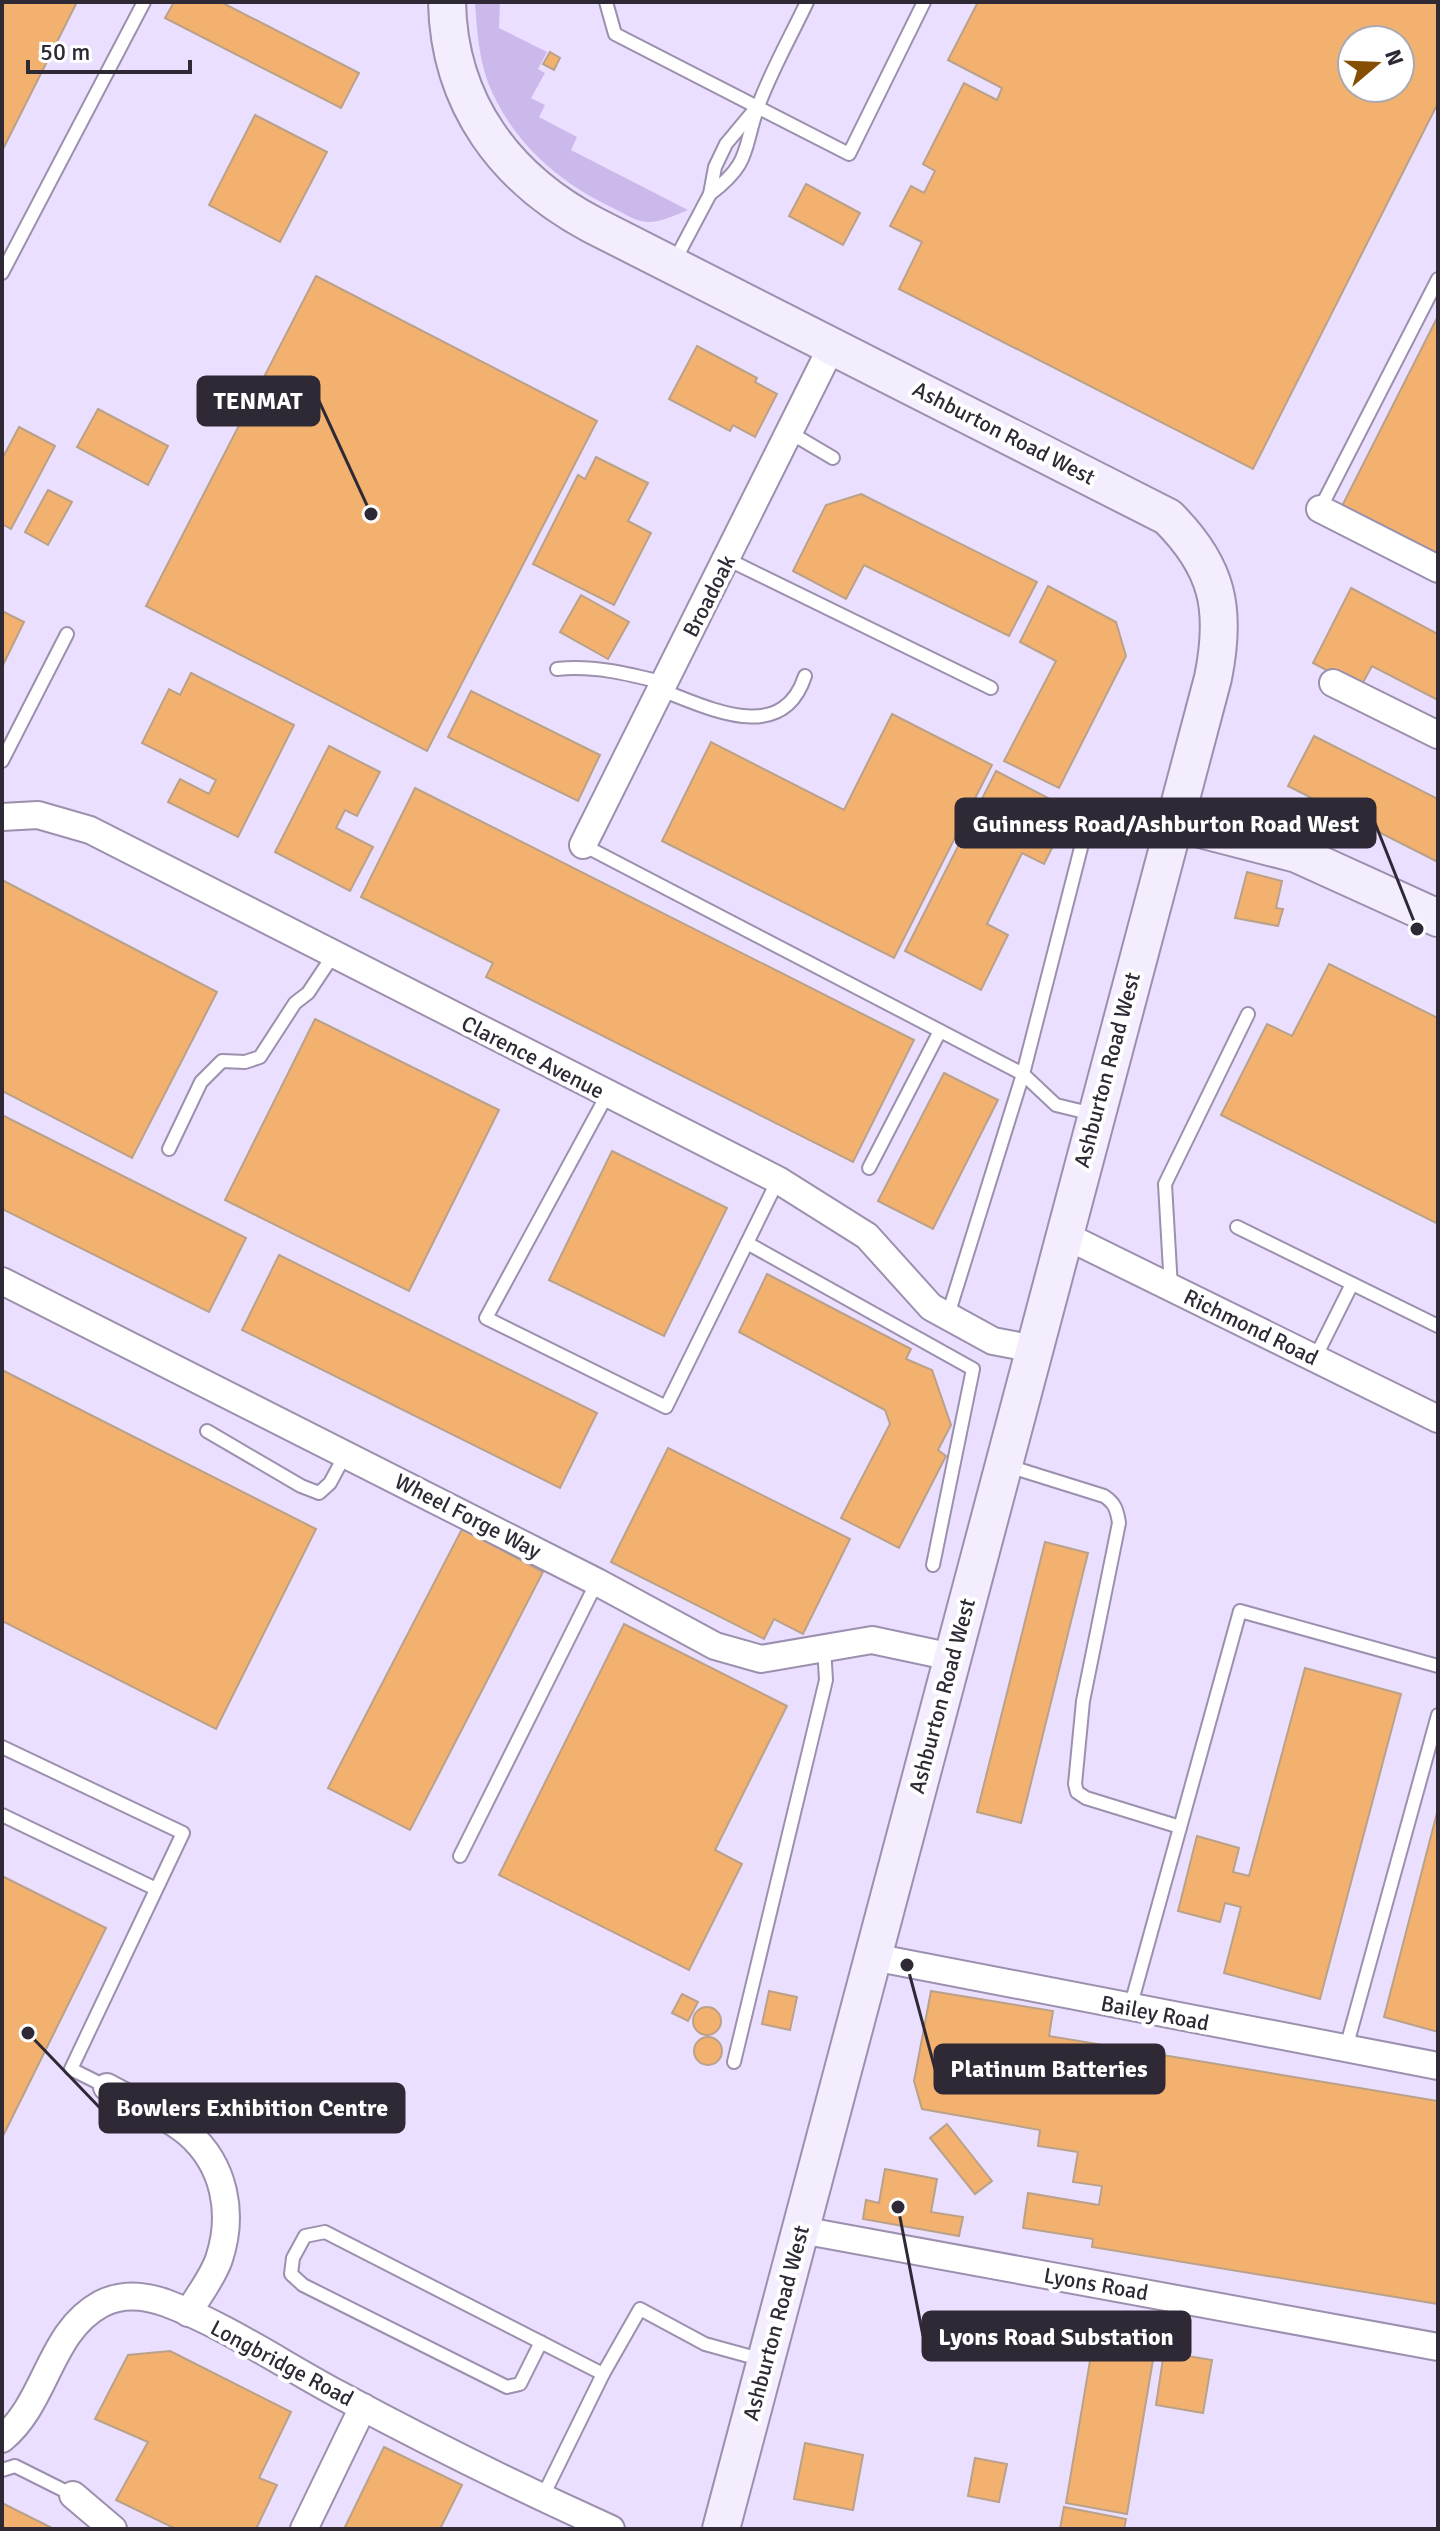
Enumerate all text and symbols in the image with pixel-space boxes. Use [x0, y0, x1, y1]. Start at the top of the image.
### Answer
scale bar [28, 24, 190, 74]
north arrow [1336, 24, 1416, 104]
text: 50 m [40, 37, 90, 67]
text: N [1379, 46, 1410, 69]
street label: Ashburton Road West [908, 375, 1100, 491]
callout: TENMAT [198, 377, 319, 425]
text: TENMAT [214, 386, 303, 416]
street label: Broadoak [677, 550, 741, 642]
callout: Guinness Road/Ashburton Road West [956, 799, 1375, 847]
text: Guinness Road/Ashburton Road West [973, 809, 1359, 839]
street label: Ashburton Road West [1068, 969, 1146, 1171]
street label: Clarence Avenue [457, 1009, 609, 1105]
street label: Richmond Road [1179, 1283, 1323, 1371]
street label: Wheel Forge Way [390, 1467, 546, 1565]
street label: Ashburton Road West [903, 1595, 981, 1797]
street label: Bailey Road [1099, 1989, 1211, 2037]
callout: Platinum Batteries [935, 2045, 1164, 2093]
text: Platinum Batteries [950, 2054, 1148, 2084]
callout: Bowlers Exhibition Centre [100, 2084, 404, 2132]
text: Bowlers Exhibition Centre [116, 2093, 388, 2123]
street label: Ashburton Road West [737, 2222, 815, 2424]
street label: Lyons Road [1042, 2262, 1150, 2306]
callout: Lyons Road Substation [923, 2312, 1190, 2360]
street label: Longbridge Road [206, 2314, 358, 2412]
text: Lyons Road Substation [938, 2322, 1174, 2352]

